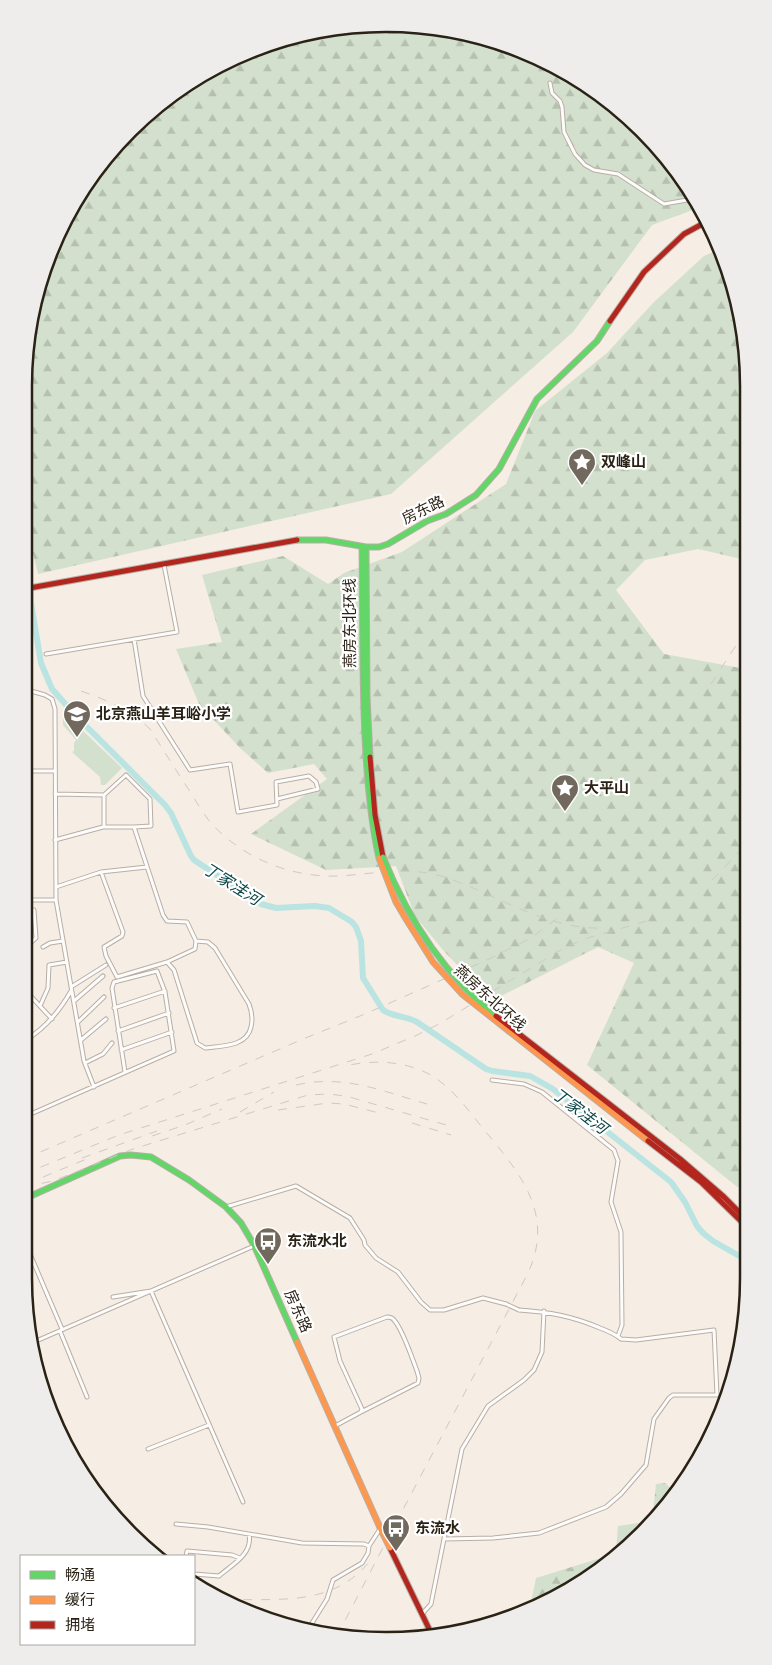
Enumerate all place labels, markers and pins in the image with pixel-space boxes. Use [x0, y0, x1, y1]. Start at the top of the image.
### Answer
place icon: 双峰山 [567, 447, 597, 486]
place label: 双峰山 [601, 453, 646, 471]
school or university icon: 北京燕山羊耳峪小学 [62, 699, 92, 738]
place label: 北京燕山羊耳峪小学 [96, 705, 231, 723]
place icon: 大平山 [550, 773, 580, 812]
place label: 大平山 [584, 779, 629, 797]
bus stop icon: 东流水北 [253, 1226, 283, 1265]
place label: 东流水北 [287, 1232, 347, 1250]
bus stop icon: 东流水 [381, 1513, 411, 1552]
place label: 东流水 [415, 1519, 460, 1537]

